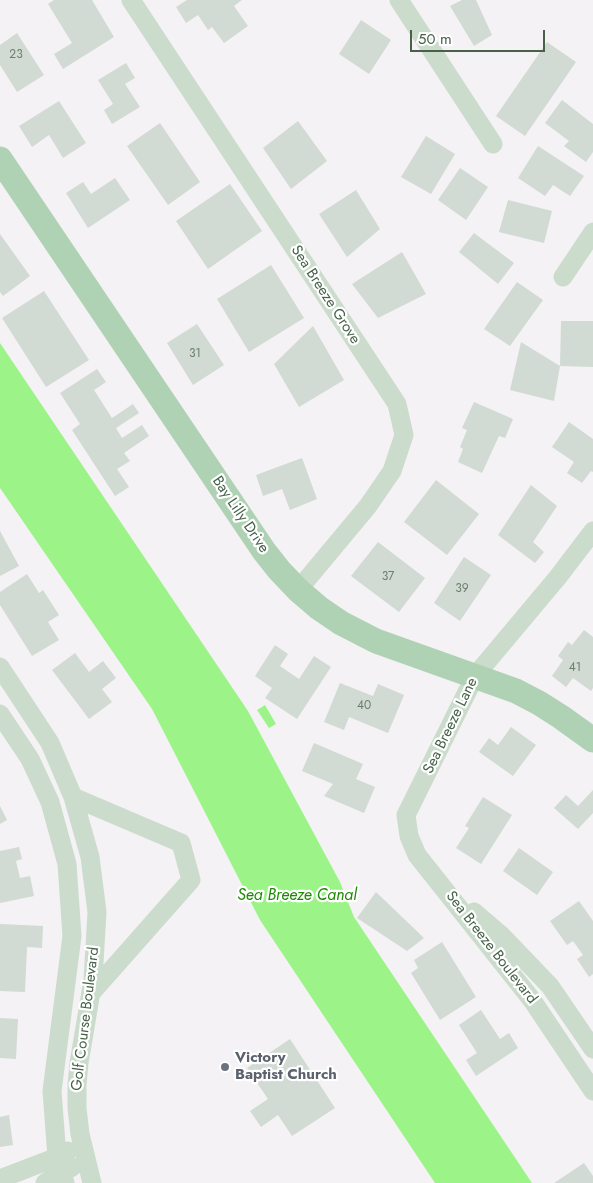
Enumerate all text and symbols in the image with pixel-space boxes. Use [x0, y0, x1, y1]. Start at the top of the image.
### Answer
scale bar [413, 20, 548, 52]
text: 50 m [418, 28, 452, 50]
house number: 23 [9, 48, 23, 62]
street label: Sea Breeze Grove [286, 242, 364, 348]
house number: 31 [189, 347, 201, 361]
street label: Bay Lilly Drive [208, 473, 272, 557]
house number: 37 [382, 570, 394, 584]
house number: 39 [455, 582, 469, 596]
house number: 41 [569, 661, 581, 675]
street label: Sea Breeze Lane [420, 675, 482, 777]
house number: 40 [357, 699, 371, 713]
water label: Sea Breeze Canal [237, 886, 357, 906]
street label: Sea Breeze Boulevard [441, 888, 541, 1008]
street label: Golf Course Boulevard [68, 946, 104, 1092]
place label: Victory Baptist Church [235, 1049, 337, 1084]
marker: Victory Baptist Church [219, 1061, 231, 1073]

